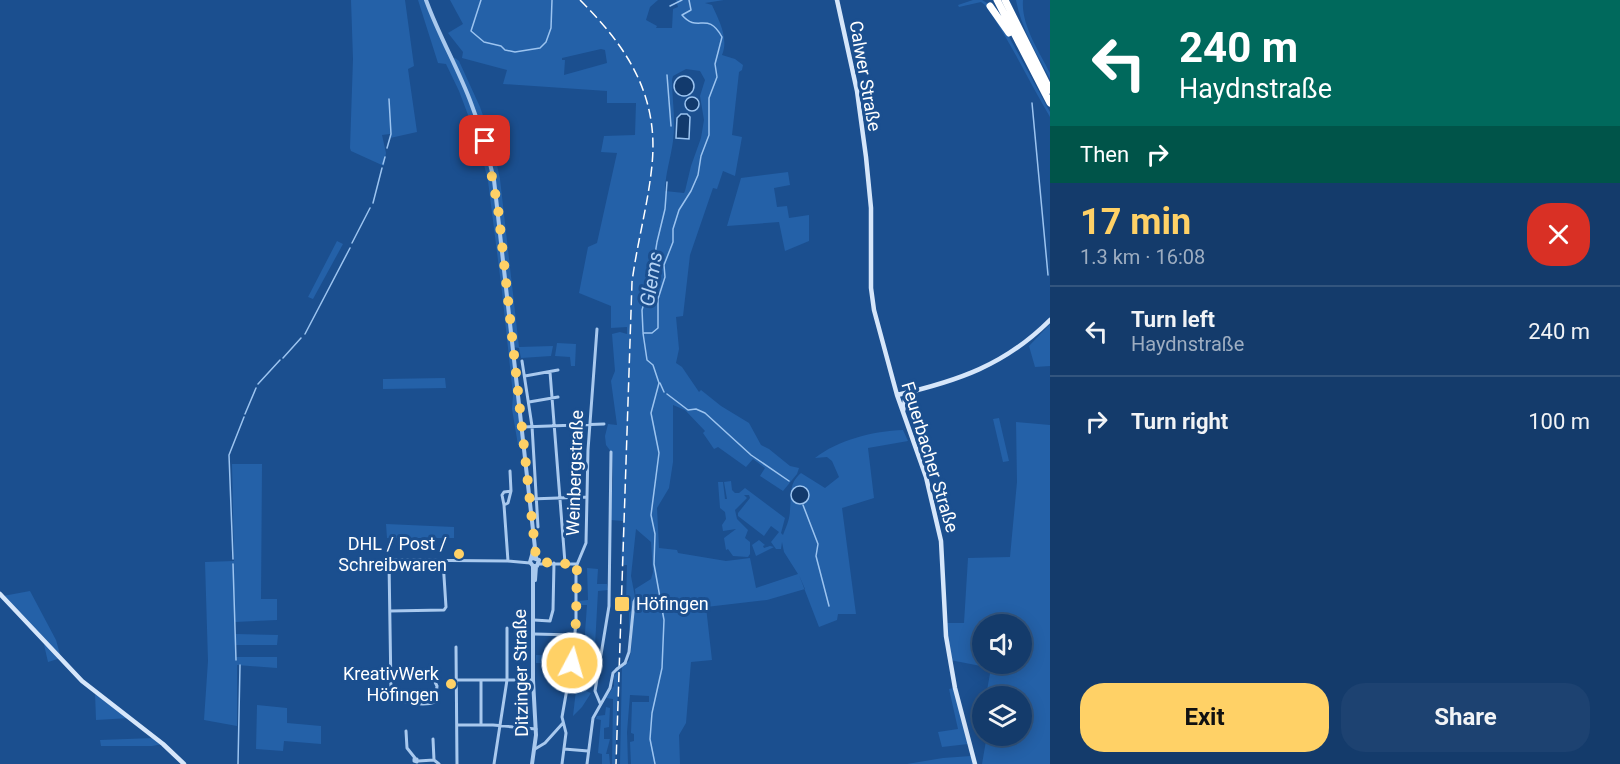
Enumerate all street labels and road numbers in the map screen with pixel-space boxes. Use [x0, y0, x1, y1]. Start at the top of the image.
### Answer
street label: Calwer Straße [845, 19, 886, 133]
street label: Feuerbacher Straße [898, 379, 963, 535]
street label: Weinbergstraße [562, 410, 587, 536]
street label: Ditzinger Straße [509, 609, 532, 737]

